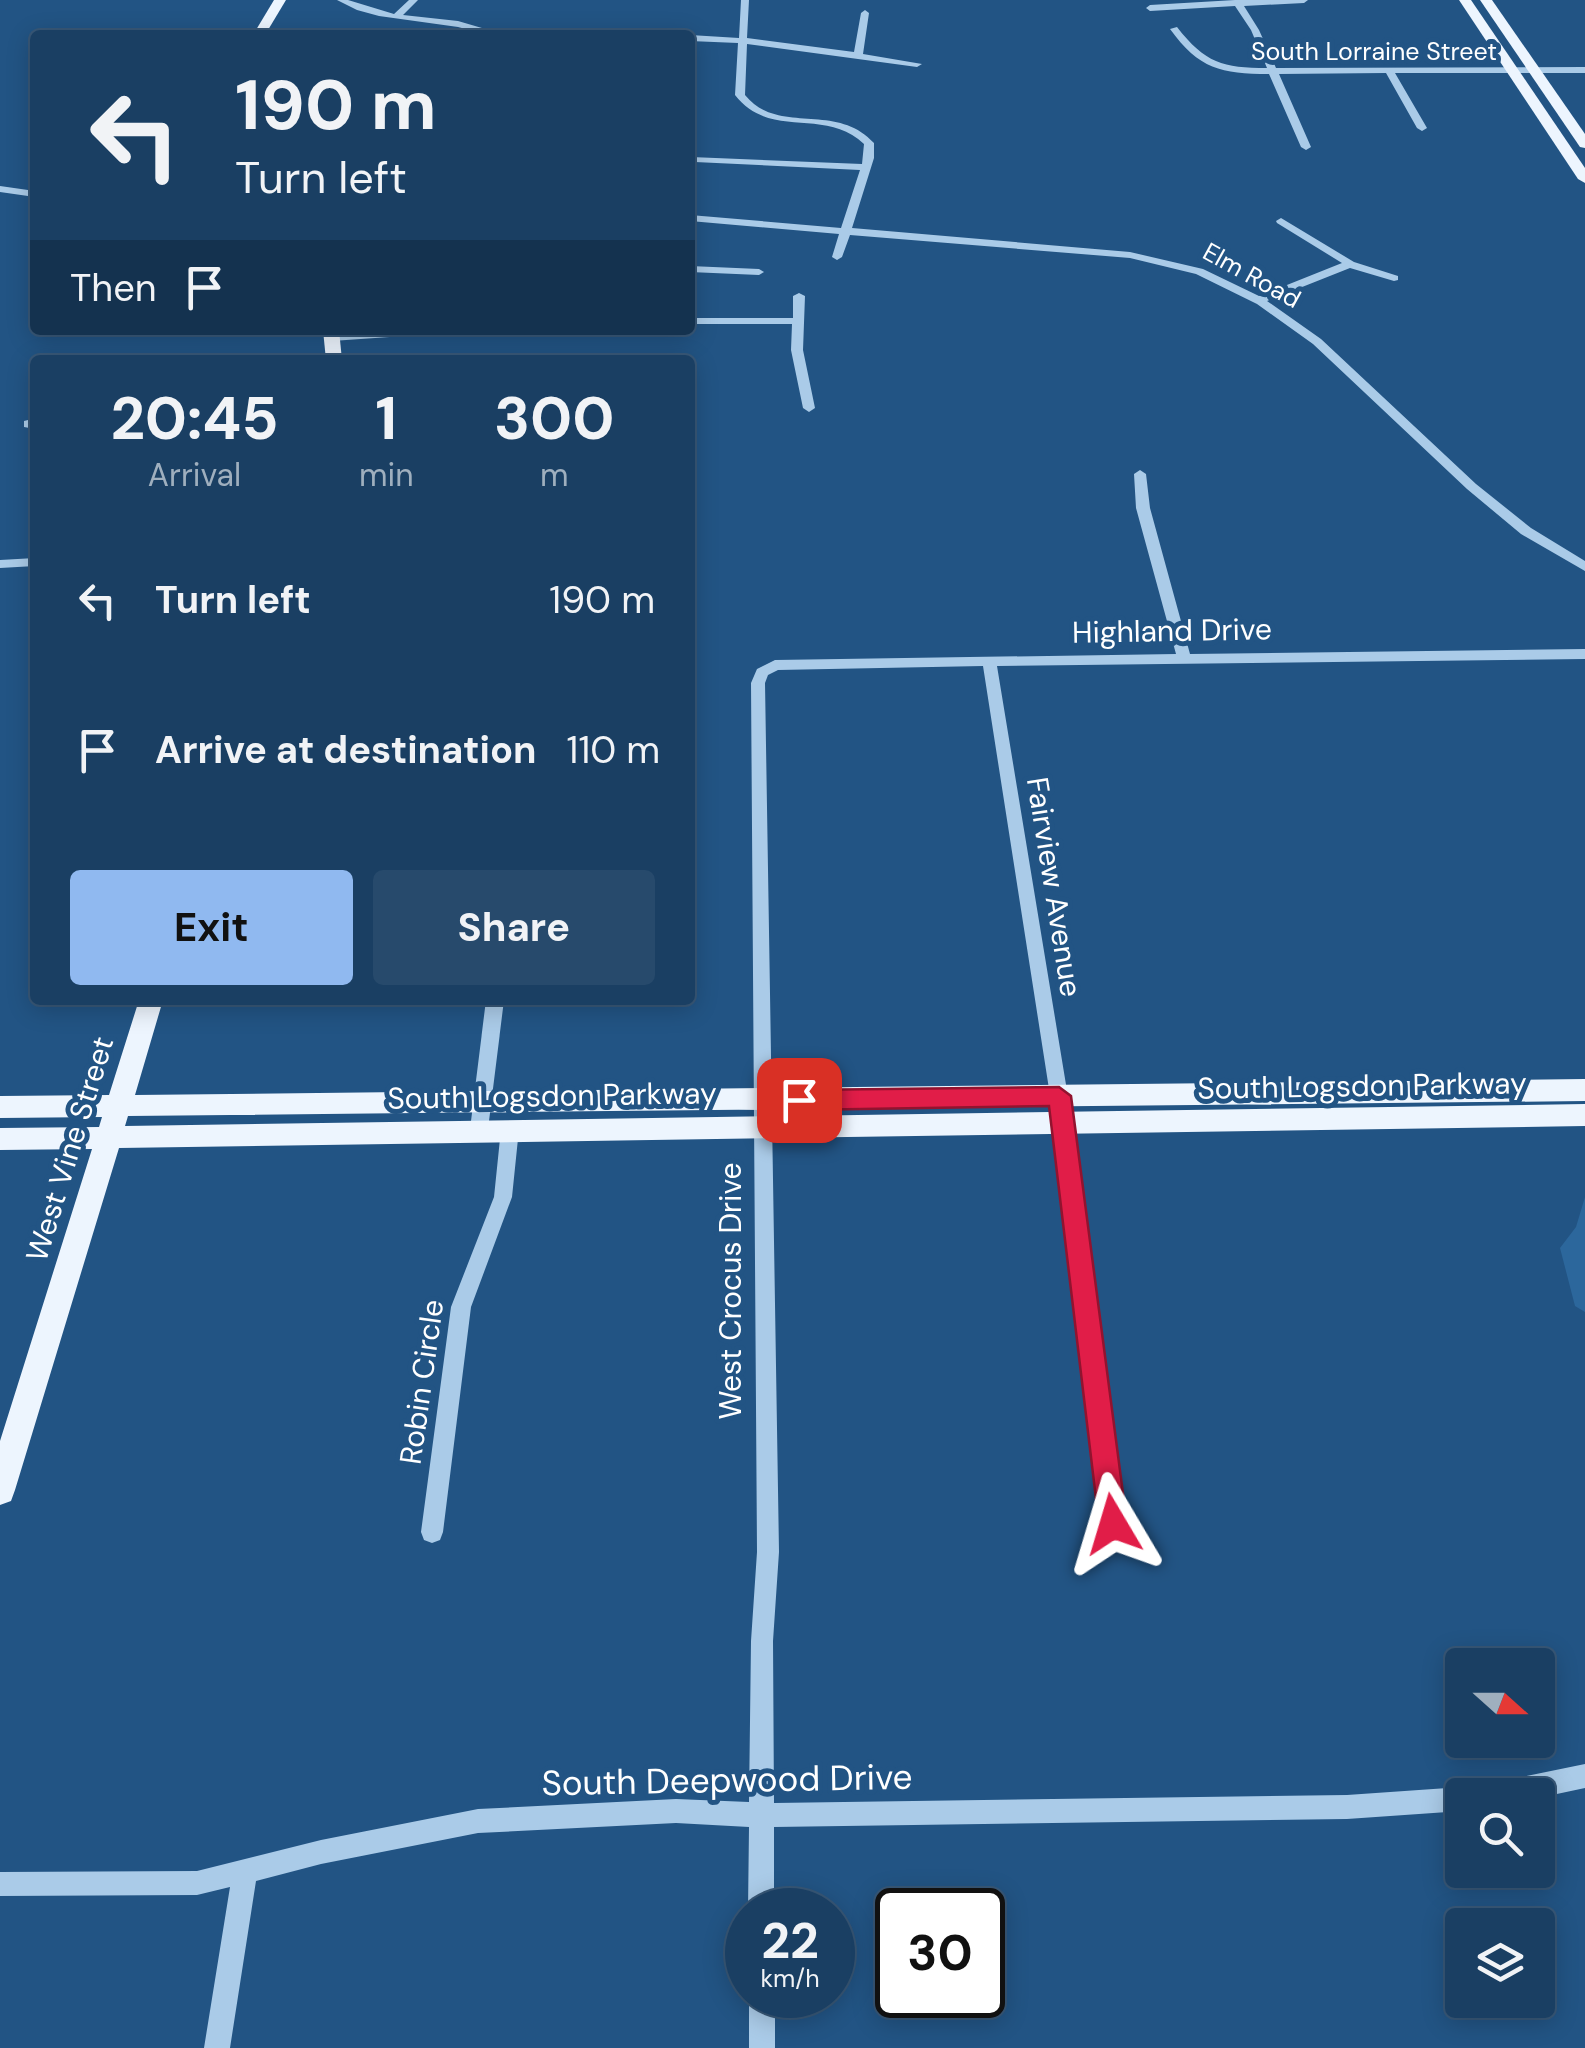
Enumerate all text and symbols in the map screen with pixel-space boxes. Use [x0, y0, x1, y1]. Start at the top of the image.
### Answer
street label: South Lorraine Street [1251, 35, 1497, 68]
text: 190 m [235, 60, 437, 151]
icon: left [70, 70, 200, 200]
text: Turn left [235, 148, 407, 207]
street label: Elm Road [1197, 235, 1306, 316]
icon: arrive [177, 260, 232, 315]
text: Then [70, 263, 157, 313]
text: 20:45 [110, 379, 279, 458]
text: 1 [375, 379, 397, 458]
text: 300 [494, 379, 615, 458]
text: Arrival [148, 454, 241, 496]
text: min [359, 454, 414, 496]
text: m [540, 454, 569, 496]
icon: left [70, 573, 125, 628]
text: Turn left [155, 575, 311, 625]
text: 190 m [549, 575, 655, 625]
street label: Highland Drive [1072, 609, 1272, 652]
icon: arrive [70, 723, 125, 778]
text: Arrive at destination [155, 725, 537, 775]
text: 110 m [567, 725, 660, 775]
street label: Fairview Avenue [1018, 774, 1091, 1000]
button: Exit [70, 870, 353, 985]
button: Share [373, 870, 655, 985]
street label: West Vine Street [17, 1032, 122, 1266]
pin [757, 1058, 842, 1143]
street label: South Logsdon Parkway [1197, 1063, 1527, 1108]
street label: South Logsdon Parkway [387, 1073, 717, 1118]
icon: arrive [772, 1073, 827, 1128]
street label: West Crocus Drive [711, 1163, 750, 1419]
street label: Robin Circle [391, 1297, 452, 1467]
position arrow [1061, 1472, 1165, 1576]
north arrow [1445, 1648, 1555, 1758]
map controls [1445, 1648, 1555, 2018]
street label: South Deepwood Drive [541, 1754, 913, 1806]
button: search [1445, 1778, 1555, 1888]
speed limit sign: 30 [875, 1888, 1005, 2018]
text: 22 [761, 1908, 819, 1974]
button: layers [1445, 1908, 1555, 2018]
text: km/h [760, 1962, 820, 1995]

